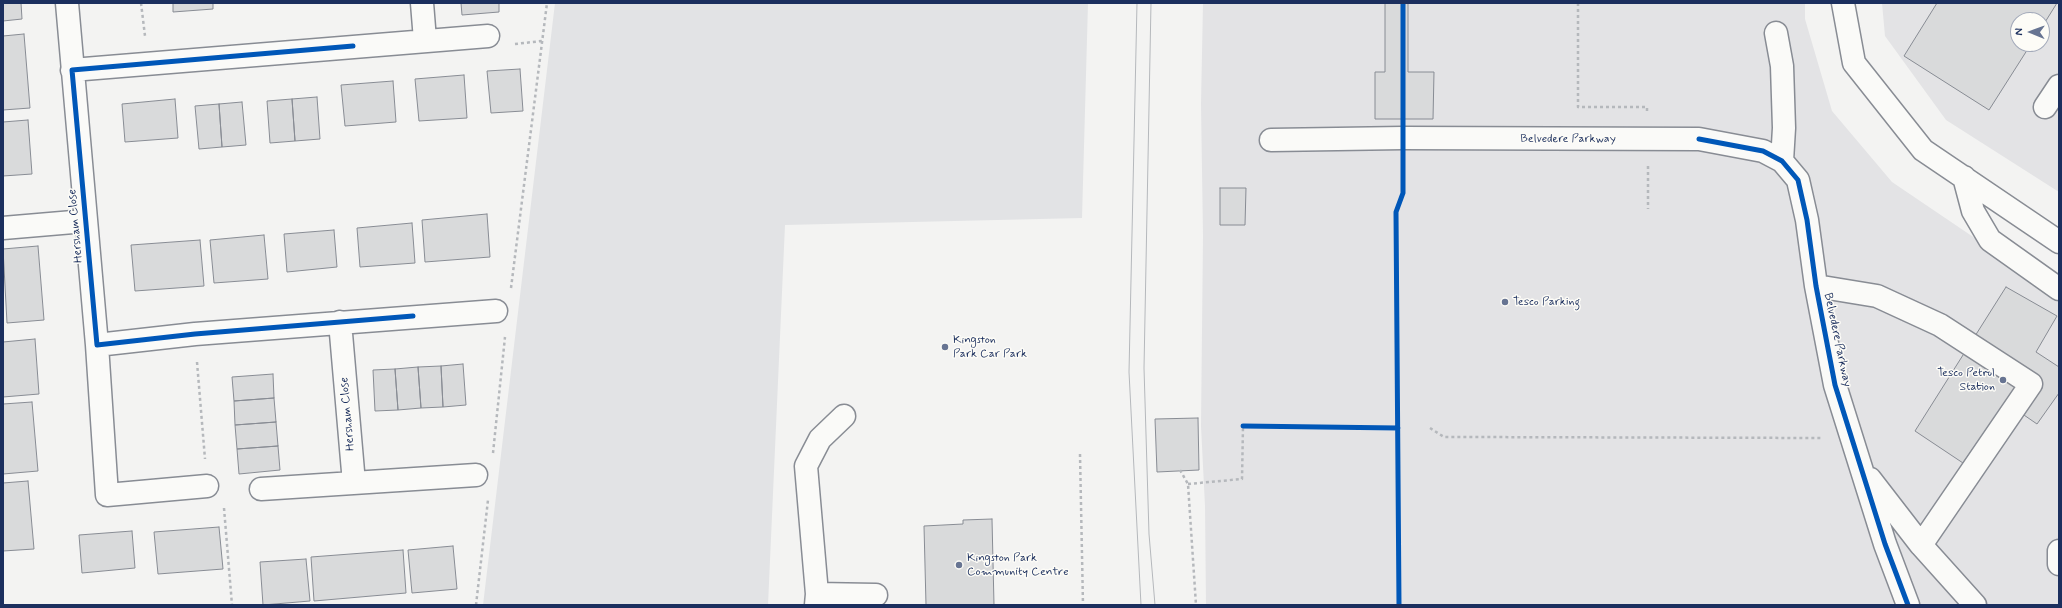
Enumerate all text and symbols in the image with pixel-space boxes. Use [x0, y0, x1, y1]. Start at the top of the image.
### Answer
north arrow [2010, 12, 2050, 52]
text: N [2012, 28, 2026, 36]
street label: Belvedere Parkway [1520, 132, 1616, 146]
street label: Hersham Close [66, 188, 86, 264]
street label: Belvedere Parkway [1820, 292, 1854, 388]
place label: Tesco Parking [1513, 295, 1580, 309]
marker: Tesco Parking [1500, 297, 1510, 307]
place label: Kingston Park Car Park [953, 333, 1027, 361]
marker: Kingston Park Car Park [940, 342, 950, 352]
place label: Tesco Petrol Station [1937, 366, 1995, 394]
marker: Tesco Petrol Station [1998, 375, 2008, 385]
street label: Hersham Close [338, 376, 358, 452]
place label: Kingston Park Community Centre [967, 551, 1069, 579]
marker: Kingston Park Community Centre [954, 560, 964, 570]

